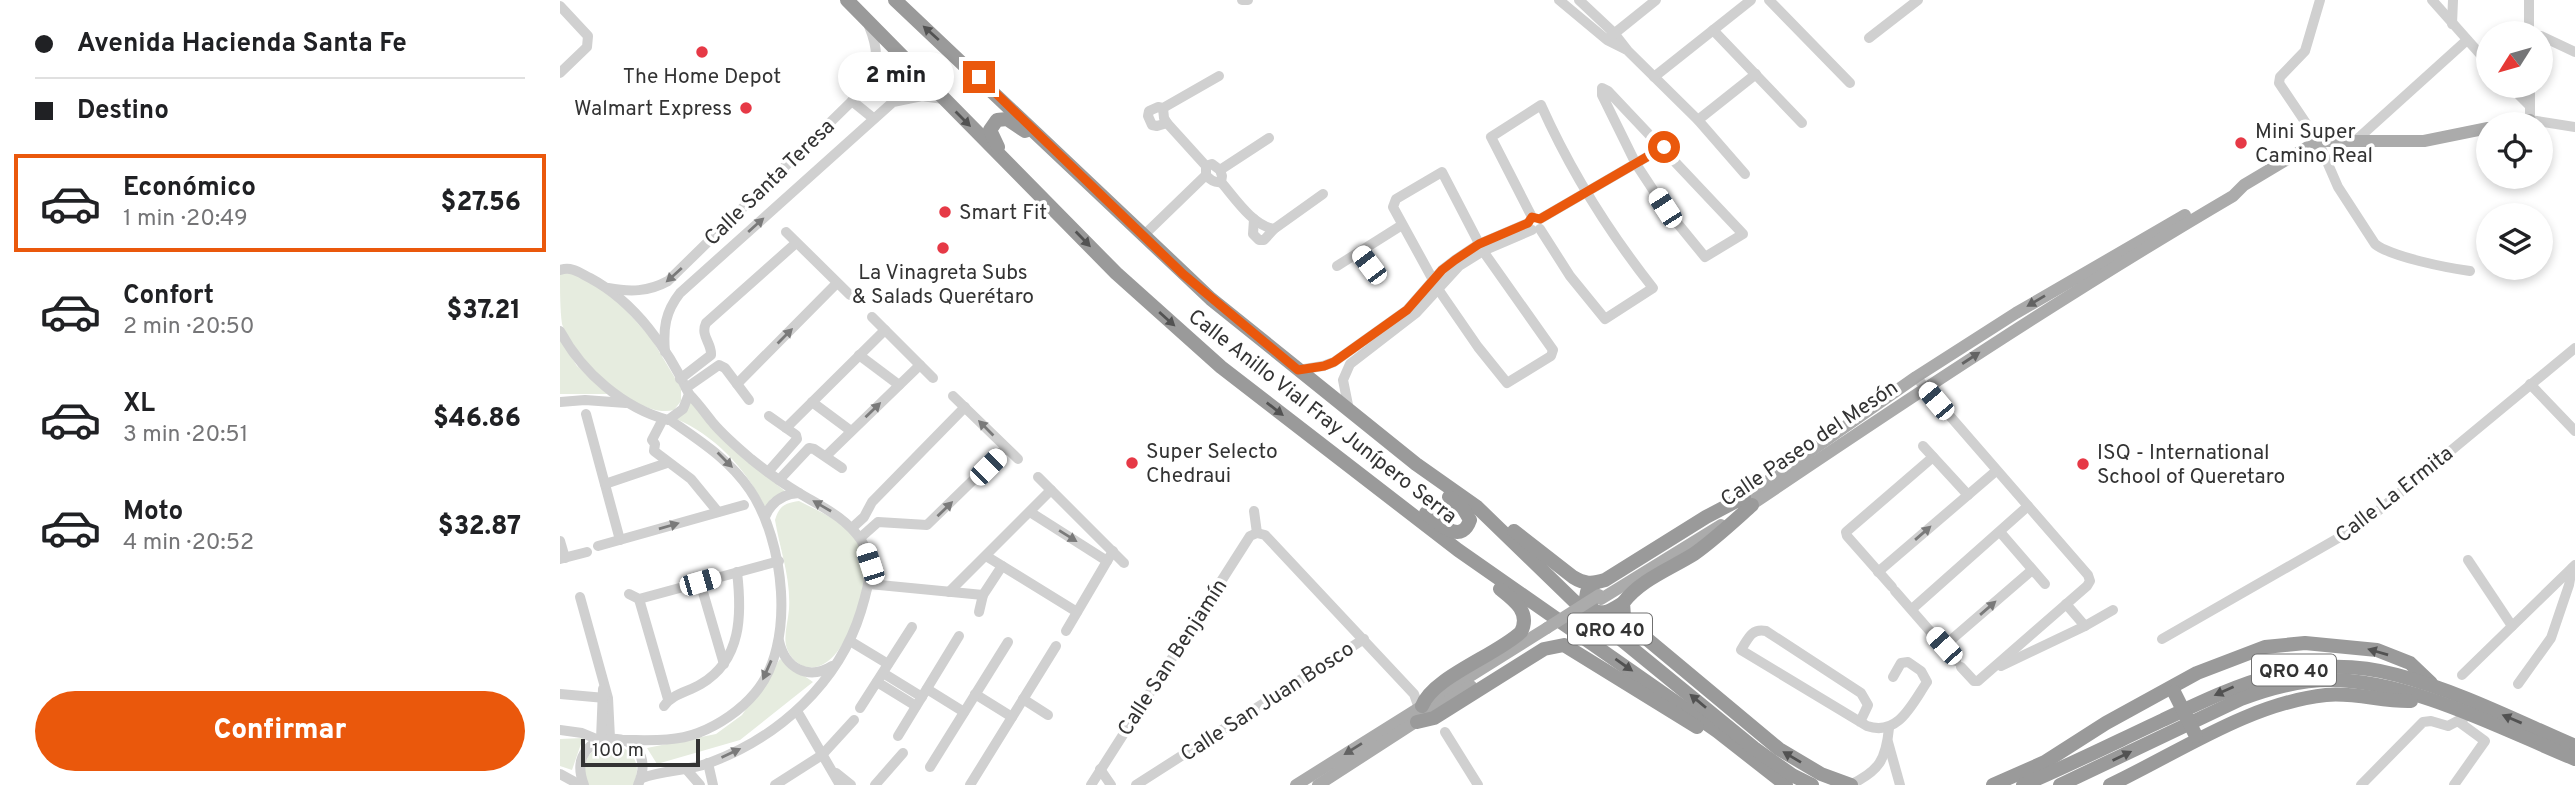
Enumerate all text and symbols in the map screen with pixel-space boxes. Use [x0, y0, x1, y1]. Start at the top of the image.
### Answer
north arrow [2476, 21, 2553, 98]
map controls [2476, 21, 2553, 280]
one-way arrow [923, 25, 940, 41]
text: Avenida Hacienda Santa Fe [77, 28, 407, 61]
marker: The Home Depot [694, 44, 710, 60]
callout: 2 min [839, 52, 954, 102]
route end [963, 61, 995, 93]
text: 2 min [866, 62, 926, 91]
place label: The Home Depot [623, 64, 781, 91]
text: Destino [77, 95, 169, 128]
place label: Walmart Express [574, 96, 732, 123]
marker: Walmart Express [738, 100, 754, 116]
one-way arrow [955, 110, 972, 127]
button: locate [2476, 112, 2553, 189]
street label: Calle Santa Teresa [699, 114, 841, 252]
place label: Mini Super Camino Real [2255, 119, 2373, 170]
route start [1648, 131, 1680, 163]
marker: Mini Super Camino Real [2233, 135, 2249, 151]
icon: car [39, 172, 102, 235]
text: Económico [123, 172, 256, 205]
car [1645, 185, 1686, 231]
text: $27.56 [441, 187, 521, 220]
place label: Smart Fit [959, 200, 1047, 227]
button: layers [2476, 203, 2553, 280]
marker: Smart Fit [937, 204, 953, 220]
text: 1 min · 20:49 [123, 205, 248, 234]
one-way arrow [748, 217, 765, 233]
one-way arrow [1075, 230, 1092, 247]
marker: La Vinagreta Subs & Salads Querétaro [935, 240, 951, 256]
car [1348, 242, 1391, 288]
place label: La Vinagreta Subs & Salads Querétaro [852, 260, 1034, 311]
one-way arrow [665, 267, 683, 283]
icon: car [39, 280, 102, 343]
text: Confort [123, 280, 214, 313]
text: $37.21 [447, 295, 521, 328]
one-way arrow [2026, 295, 2046, 307]
street label: Calle Anillo Vial Fray Junípero Serra [1182, 304, 1462, 531]
one-way arrow [1158, 311, 1176, 327]
text: 2 min · 20:50 [123, 313, 255, 342]
one-way arrow [777, 328, 793, 345]
one-way arrow [1962, 352, 1981, 365]
street label: Calle Paseo del Mesón [1716, 375, 1904, 514]
car [1915, 378, 1958, 424]
icon: car [39, 388, 102, 451]
text: XL [123, 388, 155, 421]
one-way arrow [1265, 402, 1283, 417]
text: $46.86 [433, 403, 521, 436]
one-way arrow [864, 403, 881, 419]
one-way arrow [978, 420, 995, 436]
text: 3 min · 20:51 [123, 421, 248, 450]
place label: Super Selecto Chedraui [1146, 439, 1278, 490]
place label: ISQ - International School of Queretaro [2097, 440, 2285, 491]
street label: Calle La Ermita [2331, 441, 2459, 550]
car [966, 445, 1011, 489]
one-way arrow [716, 452, 733, 469]
marker: Super Selecto Chedraui [1124, 455, 1140, 471]
marker: ISQ - International School of Queretaro [2075, 456, 2091, 472]
icon: car [39, 496, 102, 559]
text: Moto [123, 496, 183, 529]
one-way arrow [812, 500, 832, 512]
one-way arrow [936, 501, 953, 517]
text: $32.87 [438, 511, 521, 544]
one-way arrow [659, 520, 681, 531]
one-way arrow [1914, 525, 1932, 541]
text: 4 min · 20:52 [123, 529, 254, 558]
one-way arrow [1059, 530, 1078, 543]
car [854, 541, 887, 587]
car [677, 566, 724, 598]
street label: Calle San Benjamín [1112, 574, 1234, 742]
one-way arrow [1979, 600, 1997, 616]
road number: QRO 40 [1568, 614, 1652, 644]
car [1923, 623, 1966, 669]
street label: Calle San Juan Bosco [1176, 636, 1360, 768]
one-way arrow [2366, 646, 2388, 657]
road number: QRO 40 [2252, 654, 2336, 685]
one-way arrow [1615, 658, 1633, 672]
one-way arrow [761, 660, 773, 680]
one-way arrow [2214, 685, 2234, 697]
button: Confirmar [35, 691, 525, 771]
one-way arrow [1690, 694, 1707, 709]
one-way arrow [2502, 713, 2522, 725]
scale bar [581, 736, 700, 768]
text: 100 m [592, 739, 644, 763]
one-way arrow [1343, 742, 1363, 755]
one-way arrow [720, 747, 741, 758]
one-way arrow [1782, 750, 1801, 763]
one-way arrow [2112, 750, 2132, 762]

